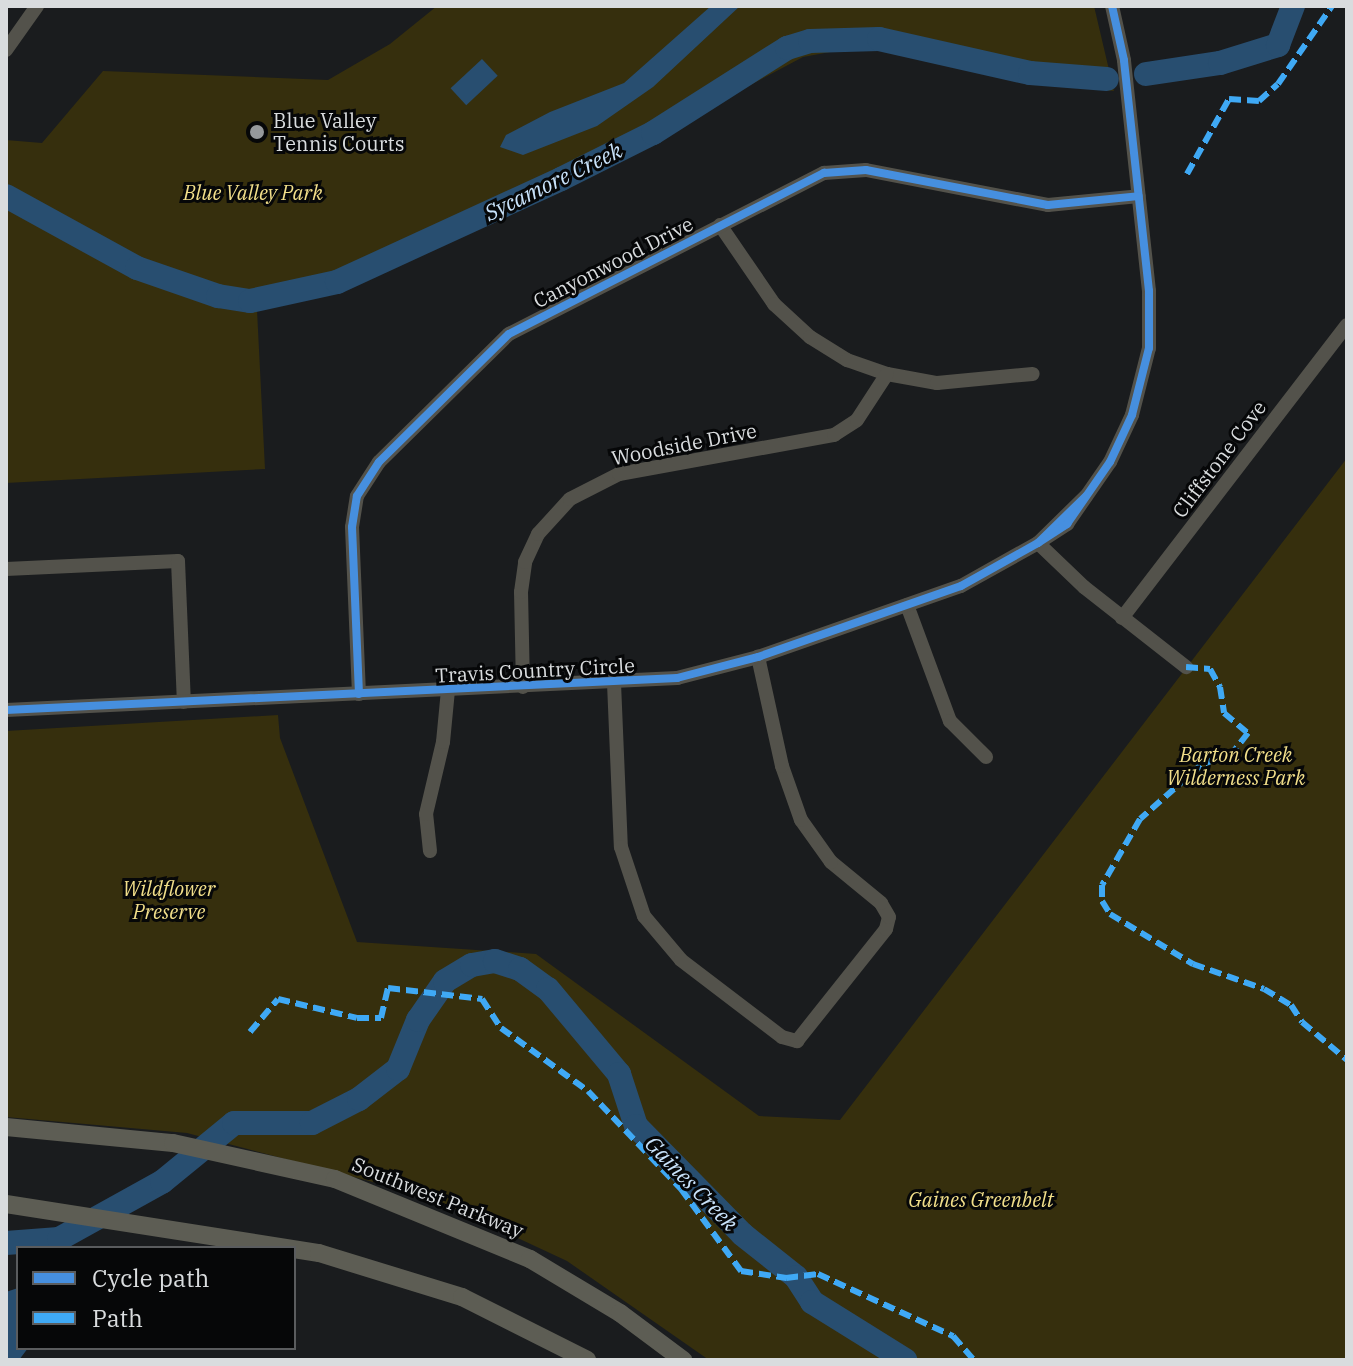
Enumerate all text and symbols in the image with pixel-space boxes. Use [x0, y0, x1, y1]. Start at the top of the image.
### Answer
place label: Blue Valley Tennis Courts [273, 108, 404, 155]
marker: Blue Valley Tennis Courts [248, 123, 266, 141]
water label: Sycamore Creek [480, 136, 626, 226]
park label: Blue Valley Park [183, 180, 323, 204]
street label: Canyonwood Drive [529, 211, 697, 313]
street label: Cliffstone Cove [1167, 396, 1271, 522]
street label: Woodside Drive [609, 418, 759, 470]
street label: Travis Country Circle [435, 653, 635, 687]
park label: Barton Creek Wilderness Park [1167, 743, 1305, 790]
park label: Wildflower Preserve [123, 877, 215, 924]
water label: Gaines Creek [640, 1130, 744, 1236]
street label: Southwest Parkway [349, 1152, 527, 1242]
park label: Gaines Greenbelt [908, 1187, 1054, 1211]
legend [16, 1246, 296, 1350]
text: Cycle path [92, 1262, 209, 1294]
text: Path [92, 1302, 143, 1334]

